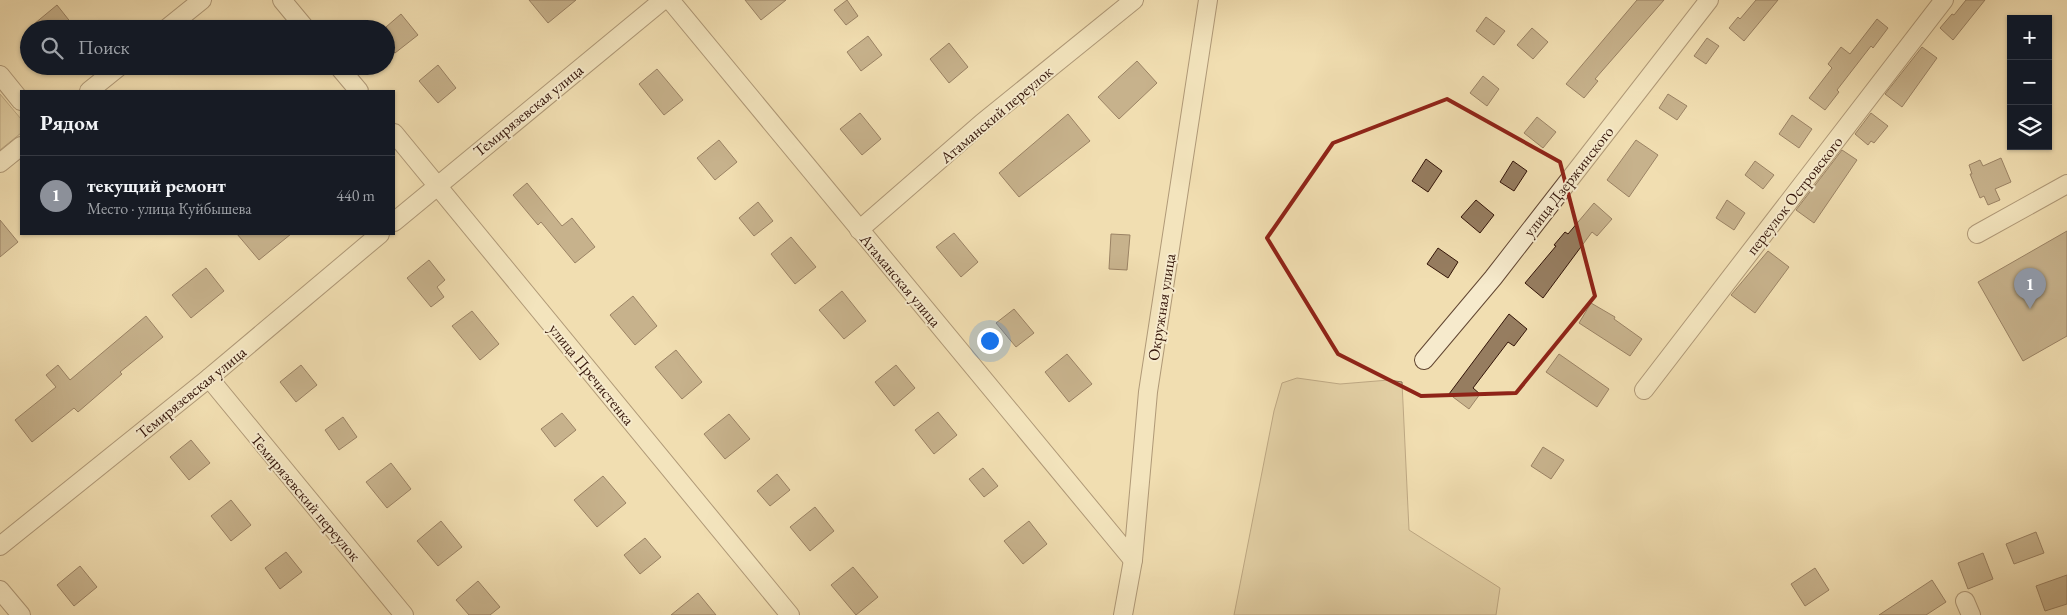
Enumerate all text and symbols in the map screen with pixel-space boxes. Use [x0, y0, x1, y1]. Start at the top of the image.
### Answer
map controls [2007, 15, 2052, 150]
button: + [2007, 15, 2052, 60]
search box [20, 20, 395, 75]
icon: search [38, 34, 66, 62]
text: Поиск [78, 35, 130, 60]
street label: Темирязевская улица [469, 59, 588, 161]
button: − [2007, 60, 2052, 105]
street label: Атаманский переулок [935, 61, 1057, 168]
button: layers [2007, 105, 2052, 150]
text: Рядом [40, 109, 99, 136]
street label: улица Дзержинского [1519, 122, 1618, 241]
street label: переулок Островского [1741, 132, 1847, 259]
text: текущий ремонт [87, 173, 226, 198]
text: 1 [52, 185, 60, 206]
text: 440 m [336, 185, 375, 206]
text: Место · улица Куйбышева [87, 198, 252, 219]
street label: Атаманская улица [855, 228, 946, 332]
street label: Окружная улица [1143, 251, 1180, 362]
pin: 1 [2014, 268, 2046, 309]
street label: улица Пречистенка [544, 319, 640, 430]
your location [977, 328, 1003, 354]
street label: Темирязевская улица [132, 341, 251, 443]
street label: Темирязевский переулок [246, 429, 366, 566]

